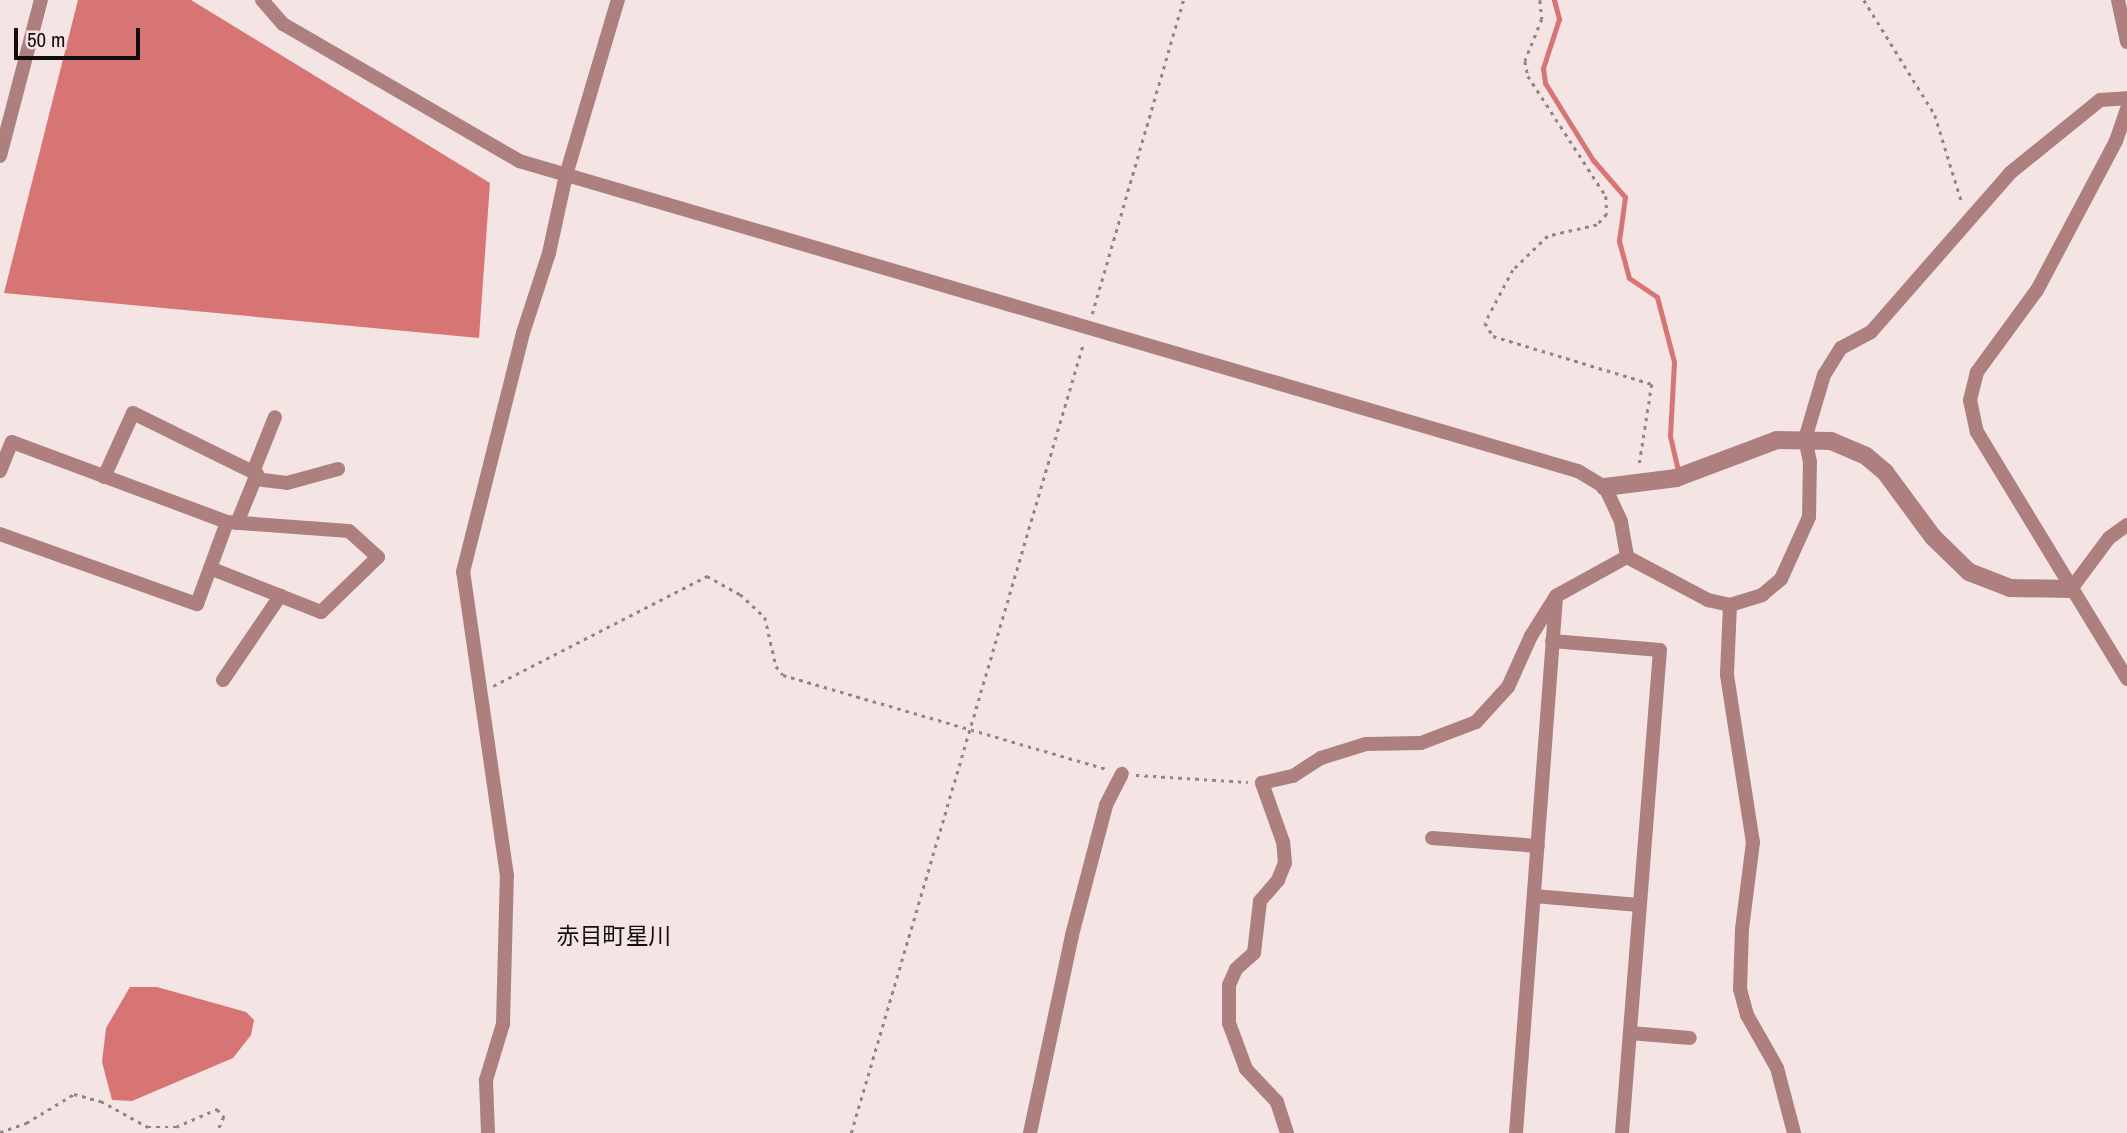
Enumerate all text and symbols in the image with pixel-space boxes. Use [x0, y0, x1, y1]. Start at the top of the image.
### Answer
scale bar [18, 14, 144, 58]
text: 50 m [27, 25, 65, 54]
district label: 赤目町星川 [557, 922, 671, 950]

